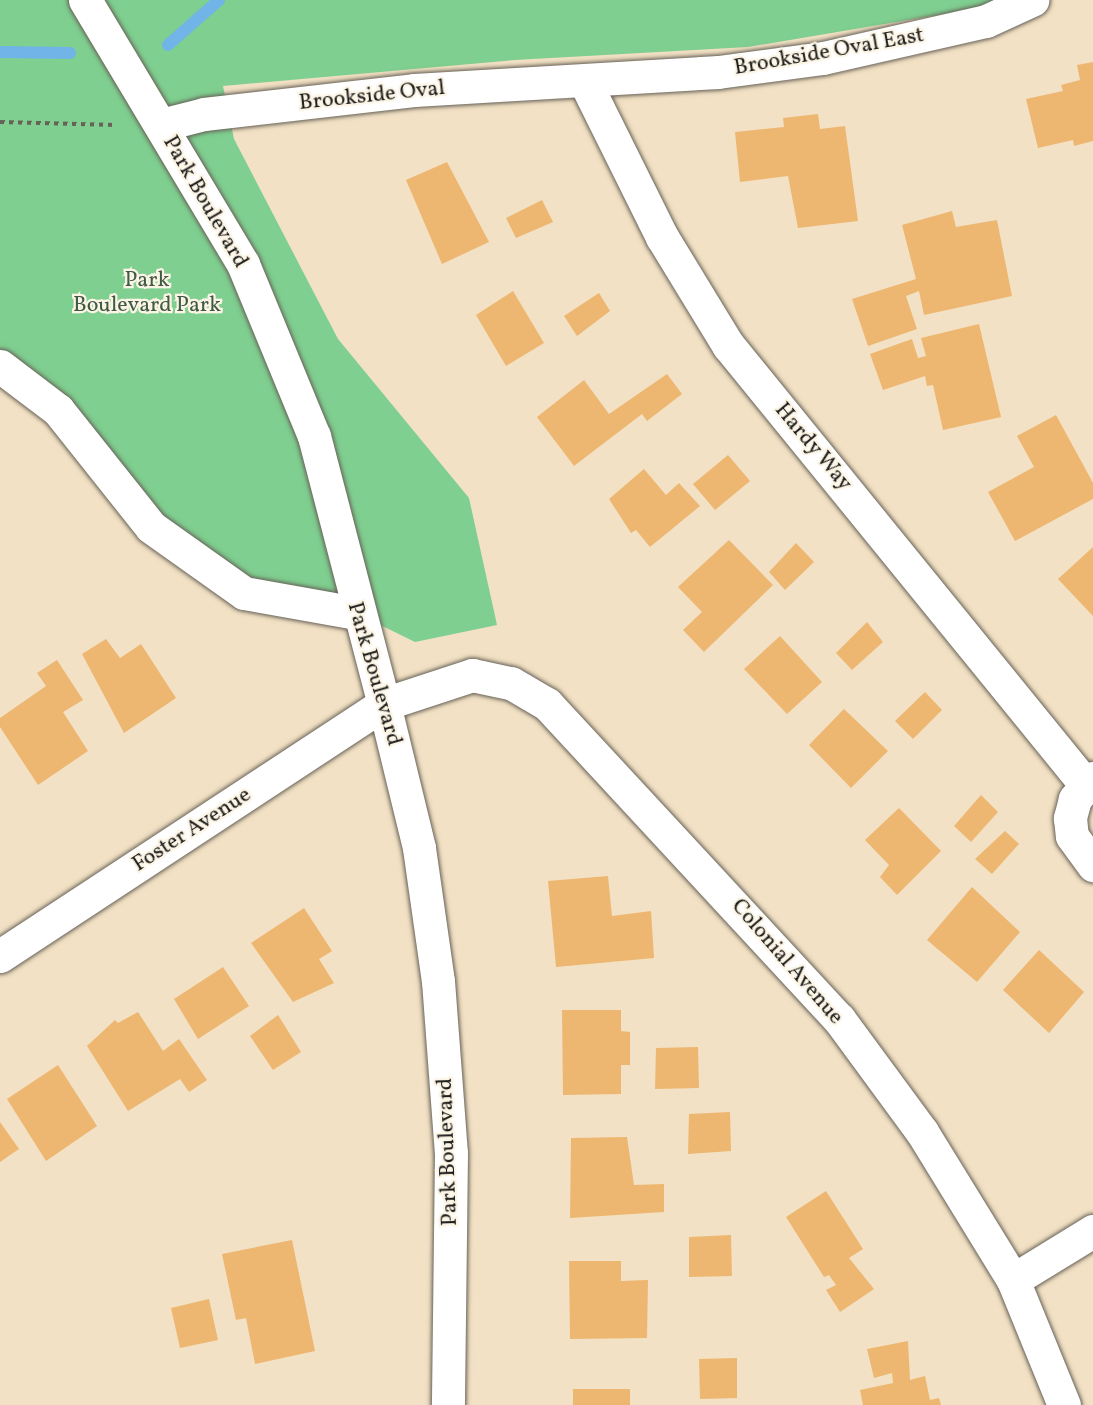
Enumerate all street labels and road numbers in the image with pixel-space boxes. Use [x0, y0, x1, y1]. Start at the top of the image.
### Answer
street label: Brookside Oval East [732, 22, 926, 82]
street label: Brookside Oval [298, 75, 446, 117]
street label: Park Boulevard [157, 131, 253, 273]
street label: Hardy Way [768, 397, 858, 497]
street label: Park Boulevard [341, 599, 407, 749]
street label: Foster Avenue [128, 782, 256, 878]
street label: Colonial Avenue [725, 894, 849, 1030]
street label: Park Boulevard [432, 1078, 464, 1226]

